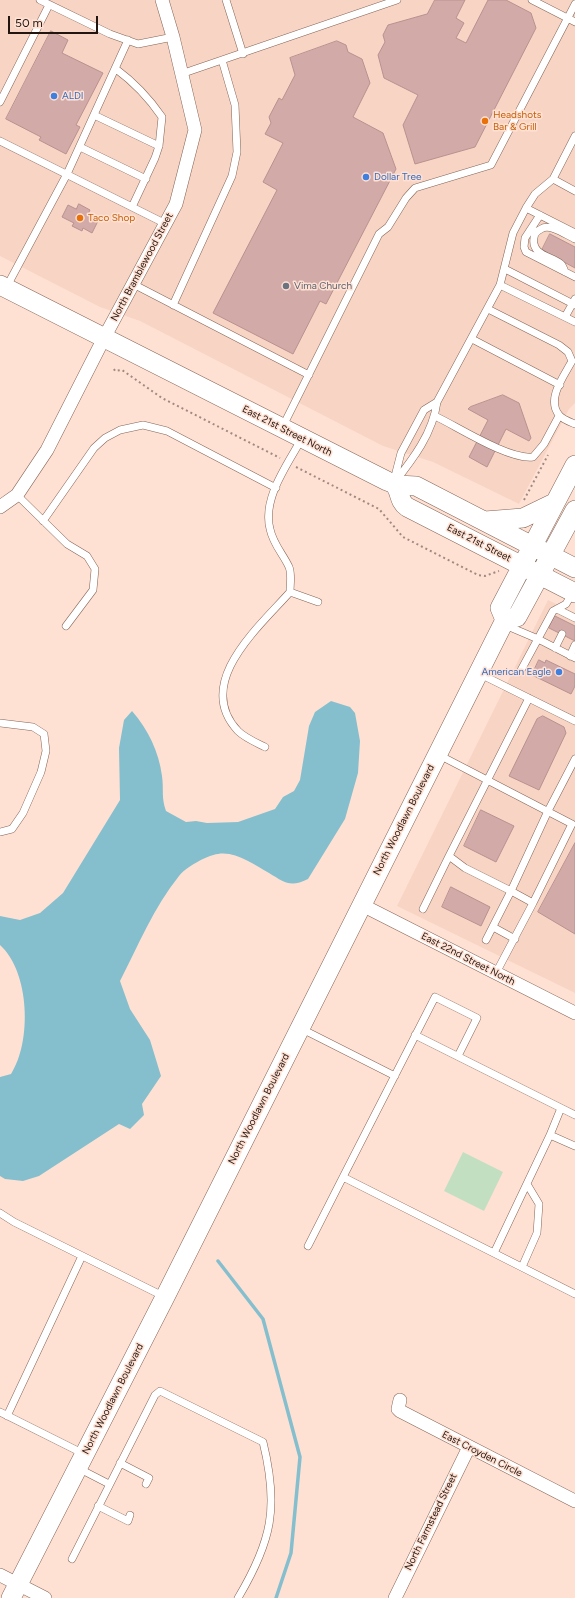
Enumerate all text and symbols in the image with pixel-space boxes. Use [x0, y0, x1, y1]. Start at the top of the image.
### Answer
scale bar [10, 8, 100, 34]
text: 50 m [15, 16, 43, 30]
place label: ALDI [62, 90, 84, 102]
marker: ALDI [49, 91, 59, 101]
place label: Headshots Bar & Grill [493, 109, 541, 132]
marker: Headshots Bar & Grill [480, 116, 490, 126]
place label: Dollar Tree [374, 171, 421, 183]
marker: Dollar Tree [361, 172, 371, 182]
street label: North Bramblewood Street [108, 211, 176, 323]
place label: Taco Shop [88, 212, 135, 224]
marker: Taco Shop [75, 213, 85, 223]
place label: Vima Church [294, 280, 352, 292]
marker: Vima Church [281, 281, 291, 291]
street label: East 21st Street North [240, 403, 334, 459]
street label: East 21st Street [445, 522, 513, 564]
place label: American Eagle [481, 666, 551, 678]
marker: American Eagle [554, 667, 564, 677]
street label: North Woodlawn Boulevard [371, 762, 437, 878]
street label: East 22nd Street North [419, 930, 517, 988]
street label: North Woodlawn Boulevard [226, 1051, 292, 1167]
street label: North Woodlawn Boulevard [80, 1341, 146, 1457]
street label: East Croyden Circle [440, 1429, 524, 1479]
street label: North Farmstead Street [402, 1472, 460, 1572]

